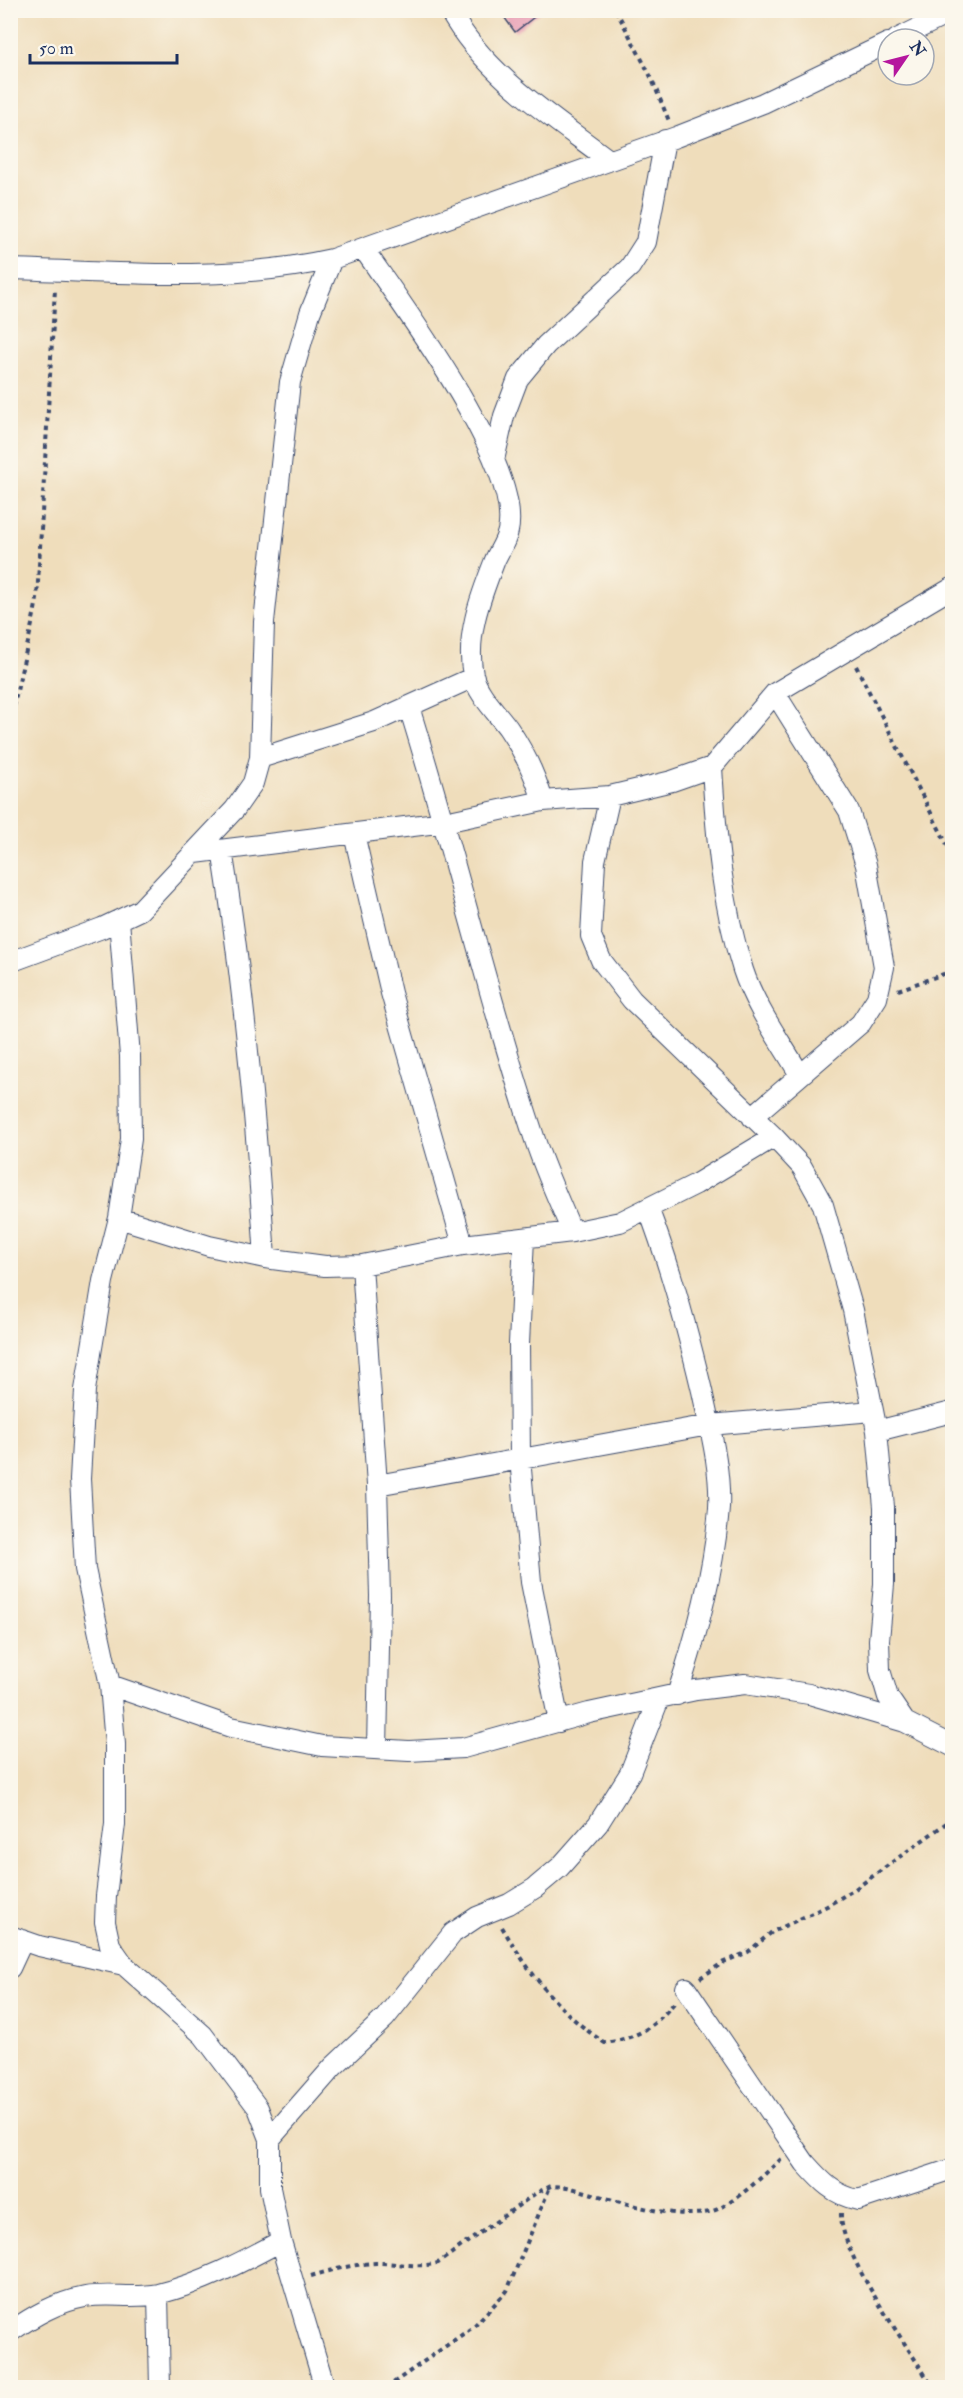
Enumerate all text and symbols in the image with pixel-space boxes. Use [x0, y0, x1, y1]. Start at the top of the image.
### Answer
scale bar [30, 27, 177, 65]
north arrow [876, 27, 936, 87]
text: 50 m [39, 37, 74, 60]
text: N [905, 37, 930, 61]

